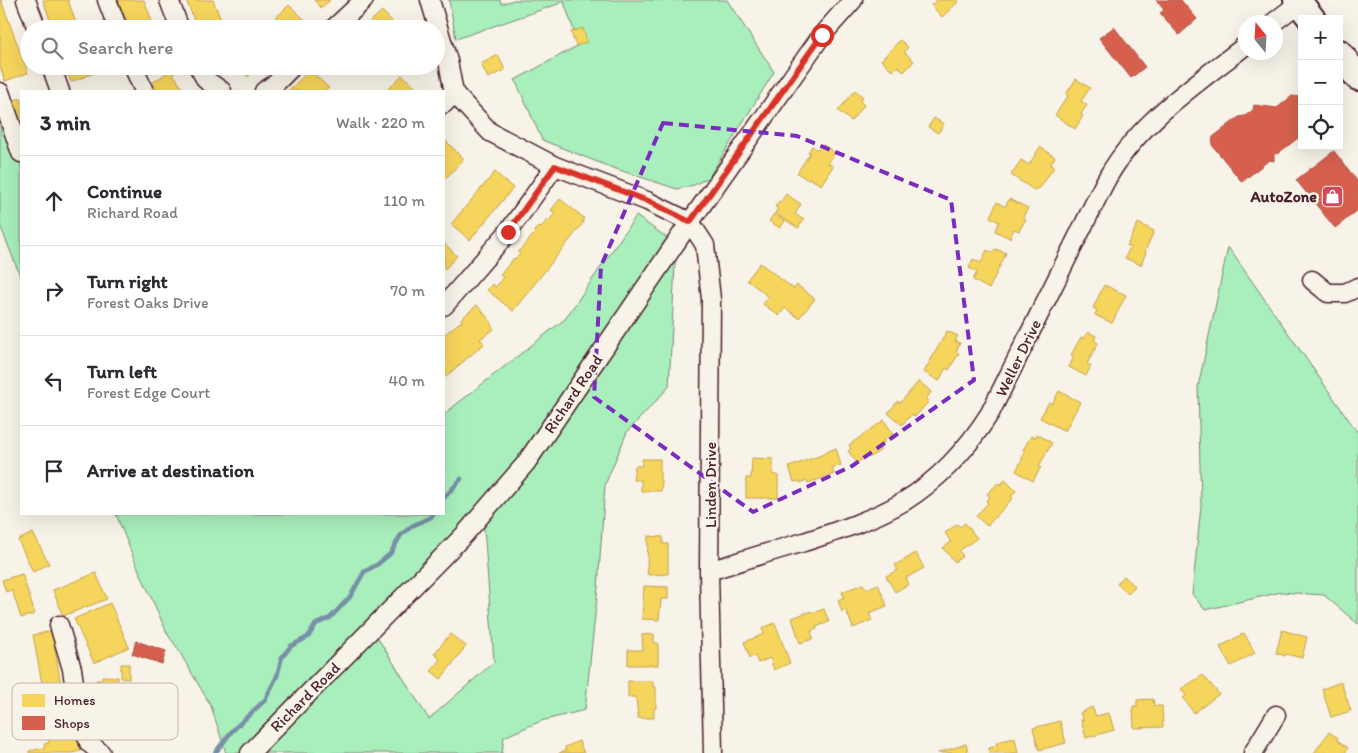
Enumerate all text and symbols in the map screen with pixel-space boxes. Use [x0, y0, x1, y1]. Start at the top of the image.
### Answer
north arrow [1238, 15, 1283, 60]
map controls [1298, 15, 1343, 150]
button: + [1298, 15, 1343, 60]
search box [20, 20, 445, 75]
route start [811, 24, 834, 47]
icon: search [38, 34, 66, 62]
text: Search here [78, 36, 173, 59]
button: − [1298, 60, 1343, 105]
button: locate [1298, 105, 1343, 150]
text: 3 min [40, 110, 90, 135]
text: Walk · 220 m [336, 113, 425, 132]
text: Continue [87, 180, 162, 203]
shop icon: AutoZone [1321, 184, 1345, 208]
icon: ahead [40, 187, 68, 215]
place label: AutoZone [1250, 187, 1317, 206]
text: 110 m [383, 191, 425, 210]
text: Richard Road [87, 203, 178, 222]
route end [497, 221, 520, 244]
text: Turn right [87, 270, 168, 293]
icon: right [40, 277, 68, 305]
text: 70 m [390, 281, 425, 300]
text: Forest Oaks Drive [87, 293, 209, 312]
street label: Weller Drive [991, 316, 1045, 400]
street label: Richard Road [540, 351, 607, 437]
text: Turn left [87, 360, 157, 383]
icon: left [40, 367, 68, 395]
text: 40 m [388, 371, 425, 390]
text: Forest Edge Court [87, 383, 210, 402]
street label: Linden Drive [701, 442, 720, 528]
icon: arrive [40, 457, 68, 485]
text: Arrive at destination [87, 459, 254, 482]
street label: Richard Road [266, 658, 344, 736]
legend [12, 683, 178, 740]
text: Homes [54, 692, 96, 709]
text: Shops [54, 715, 90, 732]

